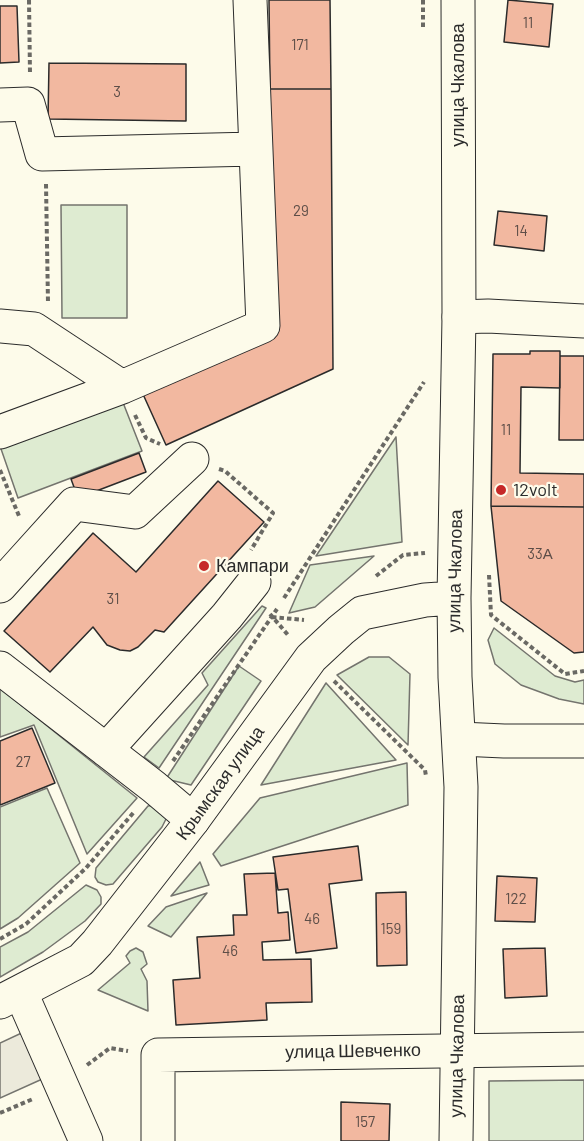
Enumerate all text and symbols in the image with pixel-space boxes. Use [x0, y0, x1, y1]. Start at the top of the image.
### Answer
house number: 11 [523, 14, 533, 32]
street label: улица Чкалова [447, 23, 469, 147]
house number: 171 [291, 36, 309, 54]
house number: 3 [113, 83, 121, 101]
house number: 29 [293, 202, 309, 220]
house number: 14 [514, 222, 528, 240]
house number: 11 [501, 421, 511, 439]
place label: 12volt [513, 479, 558, 501]
marker: 12volt [494, 483, 508, 497]
street label: улица Чкалова [443, 509, 467, 633]
house number: 33А [527, 545, 553, 563]
place label: Кампари [216, 555, 289, 577]
marker: Кампари [197, 559, 211, 573]
house number: 31 [107, 590, 119, 608]
street label: Крымская улица [171, 722, 269, 844]
house number: 27 [15, 753, 31, 771]
house number: 122 [505, 890, 527, 908]
house number: 46 [304, 910, 320, 928]
house number: 159 [381, 920, 401, 938]
house number: 46 [222, 942, 238, 960]
street label: улица Чкалова [445, 994, 469, 1118]
street label: улица Шевченко [285, 1039, 421, 1063]
house number: 157 [355, 1113, 375, 1131]

